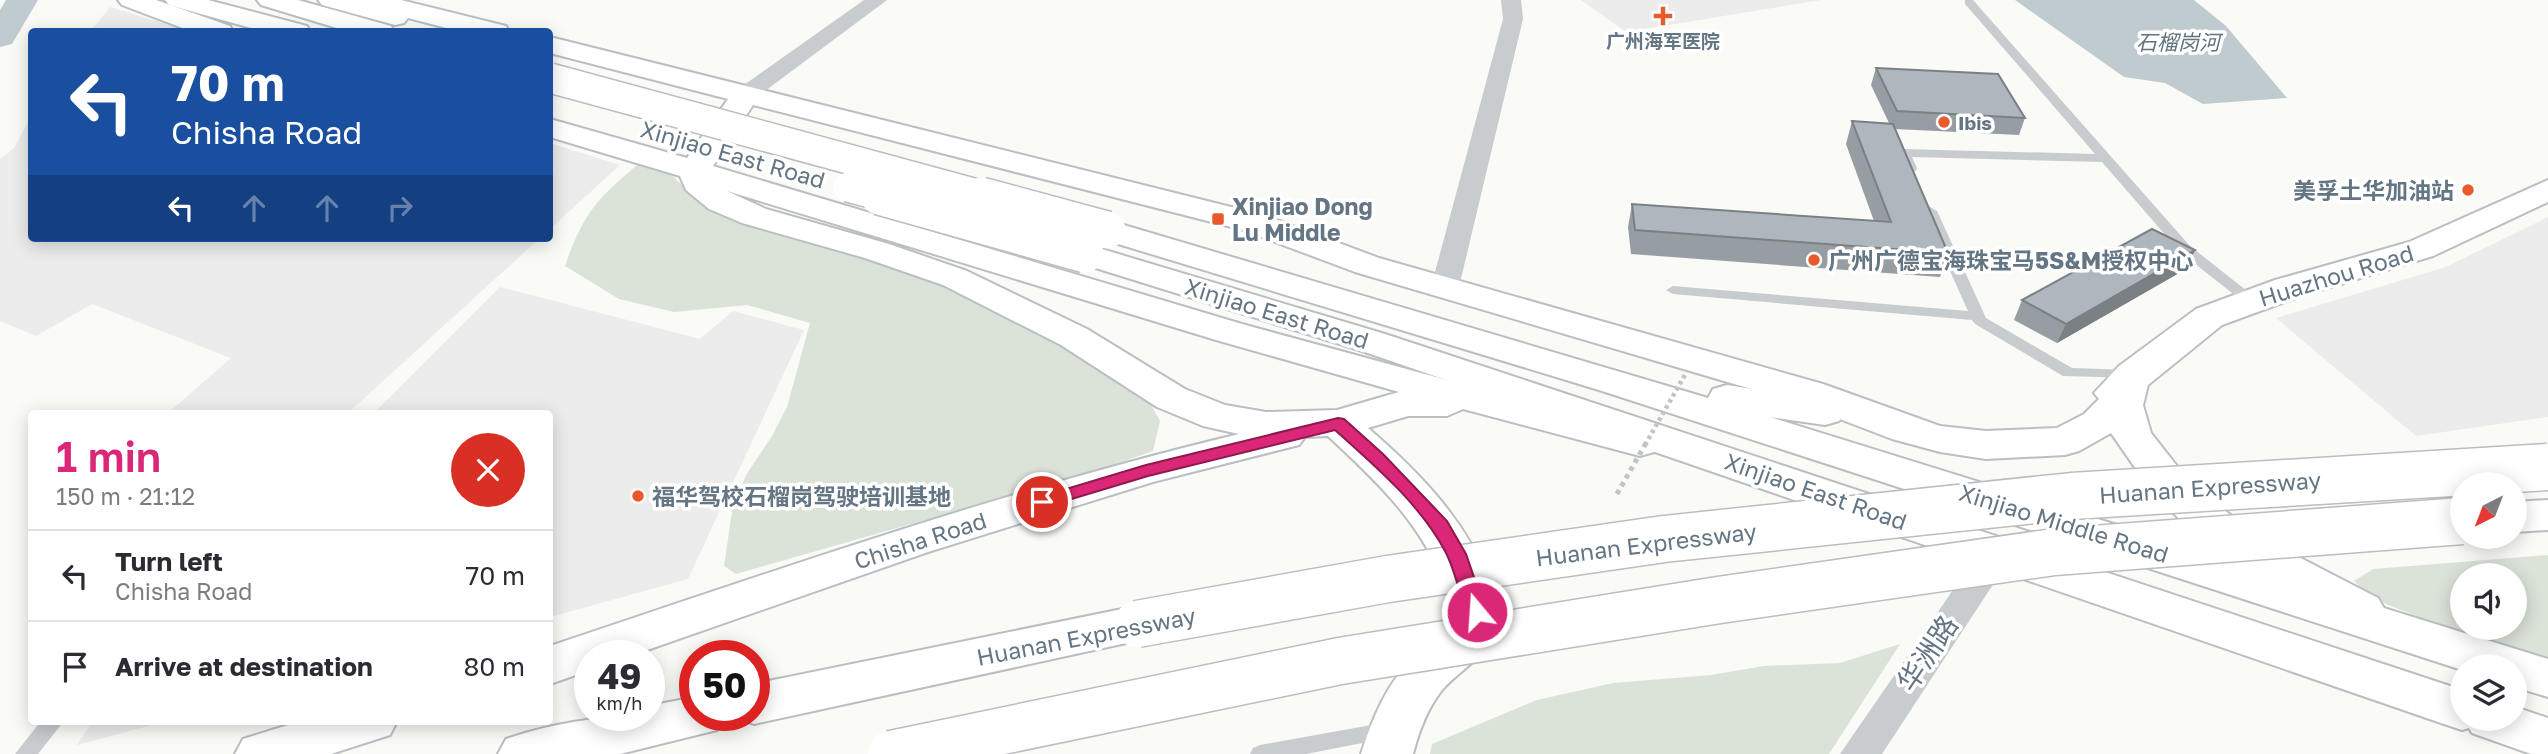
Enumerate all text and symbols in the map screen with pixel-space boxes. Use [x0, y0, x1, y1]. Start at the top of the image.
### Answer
marker: 广州海军医院 [1653, 6, 1673, 26]
place label: 广州海军医院 [1606, 29, 1720, 52]
water label: 石榴岗河 [2136, 29, 2224, 55]
text: 70 m [171, 53, 285, 112]
icon: left [56, 56, 147, 147]
place label: Ibis [1958, 111, 1992, 134]
text: Chisha Road [171, 113, 362, 151]
street label: Xinjiao East Road [638, 114, 828, 194]
marker: Ibis [1936, 114, 1952, 130]
place label: 美孚土华加油站 [2293, 176, 2454, 204]
marker: 美孚土华加油站 [2460, 182, 2476, 198]
icon: left [162, 189, 200, 227]
icon: ahead [235, 189, 273, 227]
icon: ahead [308, 189, 346, 227]
icon: right [381, 189, 419, 227]
place label: Xinjiao Dong Lu Middle [1232, 192, 1373, 246]
marker: Xinjiao Dong Lu Middle [1210, 211, 1226, 227]
street label: Huazhou Road [2255, 238, 2417, 312]
place label: 广州广德宝海珠宝马5S&M授权中心 [1828, 246, 2193, 274]
marker: 广州广德宝海珠宝马5S&M授权中心 [1806, 252, 1822, 268]
street label: Xinjiao East Road [1182, 272, 1372, 354]
text: 1 min [56, 431, 161, 481]
button: close [451, 433, 525, 507]
street label: Xinjiao East Road [1721, 447, 1911, 535]
street label: Huanan Expressway [2098, 465, 2322, 509]
pin [1012, 472, 1072, 532]
north arrow [2450, 472, 2527, 550]
map controls [2450, 472, 2527, 731]
street label: Xinjiao Middle Road [1956, 478, 2172, 568]
text: 150 m · 21:12 [56, 482, 195, 510]
place label: 福华驾校石榴岗驾驶培训基地 [652, 482, 951, 510]
icon: arrive [1023, 483, 1061, 521]
marker: 福华驾校石榴岗驾驶培训基地 [630, 488, 646, 504]
street label: Chisha Road [850, 505, 990, 575]
street label: Huanan Expressway [1534, 517, 1758, 571]
text: Turn left [115, 546, 223, 577]
icon: left [56, 557, 94, 595]
text: 70 m [466, 560, 525, 591]
button: sound [2450, 563, 2527, 640]
position arrow [1440, 575, 1514, 649]
text: Chisha Road [115, 577, 252, 605]
street label: Huanan Expressway [974, 601, 1198, 671]
street label: 华洲路 [1890, 609, 1964, 697]
speed limit sign: 50 [679, 640, 770, 731]
icon: arrive [56, 648, 94, 686]
text: Arrive at destination [115, 651, 373, 682]
text: 80 m [464, 651, 525, 682]
button: layers [2450, 654, 2527, 731]
text: 49 [597, 655, 642, 697]
text: km/h [597, 692, 642, 714]

